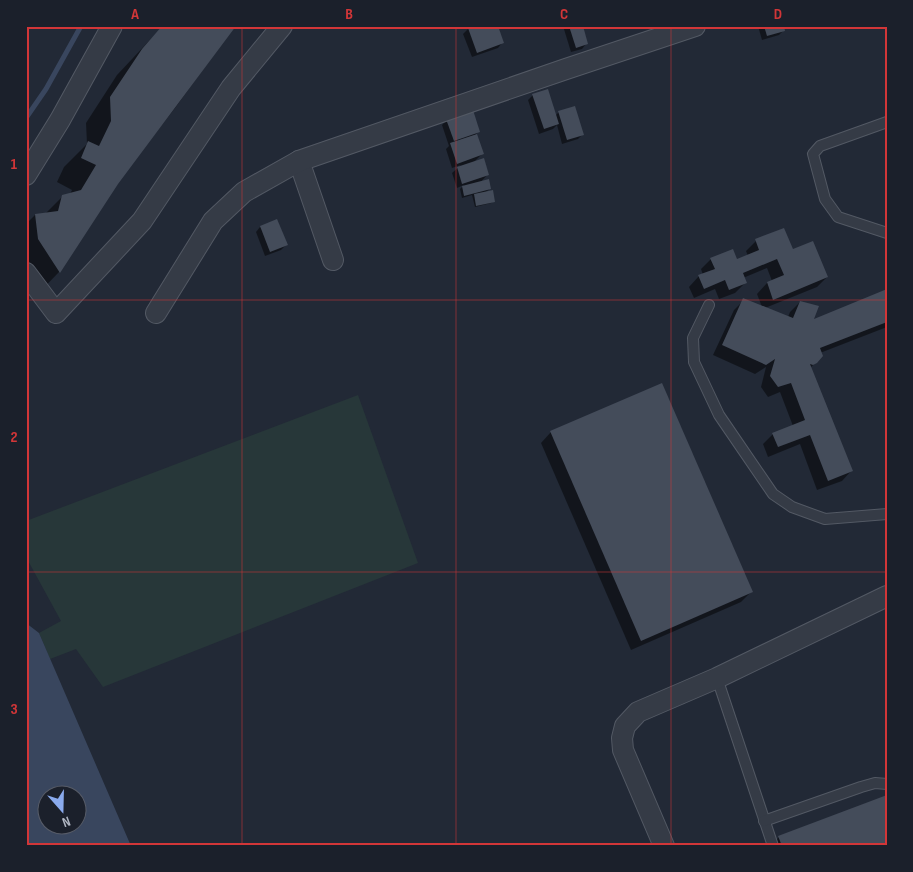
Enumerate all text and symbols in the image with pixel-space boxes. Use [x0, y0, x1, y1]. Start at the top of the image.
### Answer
text: A [130, 5, 139, 24]
text: B [345, 5, 353, 24]
text: C [560, 5, 568, 24]
text: D [774, 5, 782, 24]
text: 1 [11, 155, 18, 174]
text: 2 [10, 428, 18, 447]
text: 3 [10, 700, 18, 719]
north arrow [38, 784, 88, 834]
text: N [60, 812, 73, 831]

